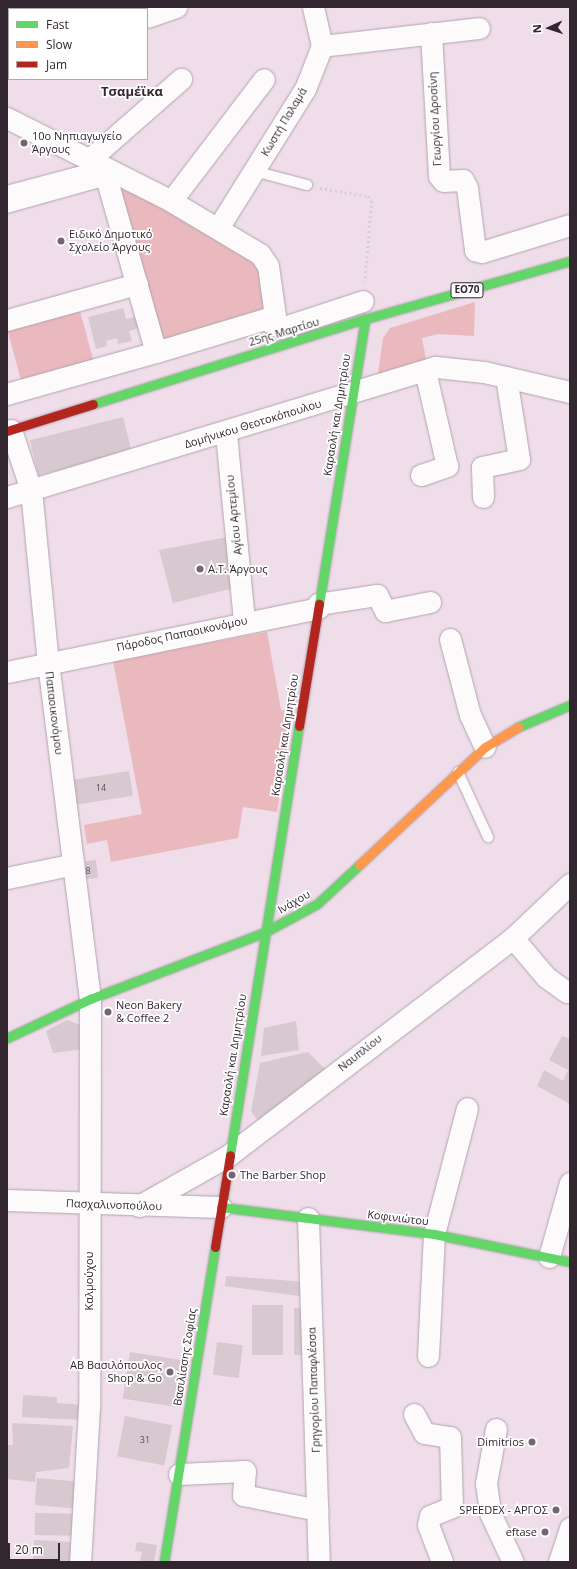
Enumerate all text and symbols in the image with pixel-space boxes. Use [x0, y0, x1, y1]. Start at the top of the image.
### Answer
legend [8, 8, 148, 80]
north arrow [529, 8, 569, 48]
text: Fast [46, 16, 69, 33]
text: N [529, 24, 544, 34]
text: Slow [46, 36, 72, 53]
text: Jam [46, 56, 67, 73]
street label: Γεωργίου Δροσίνη [426, 72, 444, 166]
district label: Τσαμέϊκα [101, 83, 163, 99]
street label: Κωστή Παλαμά [258, 85, 310, 159]
place label: 10ο Νηπιαγωγείο Άργους [32, 130, 122, 156]
marker: 10ο Νηπιαγωγείο Άργους [19, 138, 29, 148]
place label: Ειδικό Δημοτικό Σχολείο Άργους [69, 228, 152, 254]
marker: Ειδικό Δημοτικό Σχολείο Άργους [56, 236, 66, 246]
road number: ΕΟ70 [450, 282, 484, 298]
street label: 25ης Μαρτίου [247, 315, 321, 349]
street label: Καραολή και Δημητρίου [321, 353, 353, 477]
street label: Δομήνικου Θεοτοκόπουλου [183, 397, 323, 451]
street label: Αγίου Αρτεμίου [223, 474, 245, 556]
place label: Α.Τ. Άργους [208, 562, 267, 576]
marker: Α.Τ. Άργους [195, 564, 205, 574]
street label: Πάροδος Παπαοικονόμου [115, 614, 249, 654]
street label: Παπαοικονόμου [42, 670, 66, 756]
street label: Καραολή και Δημητρίου [269, 673, 301, 797]
house number: 14 [96, 783, 106, 793]
house number: 8 [85, 866, 91, 876]
street label: Ινάχου [276, 888, 312, 916]
street label: Καραολή και Δημητρίου [217, 993, 249, 1117]
place label: Neon Bakery & Coffee 2 [116, 999, 182, 1025]
marker: Neon Bakery & Coffee 2 [103, 1007, 113, 1017]
street label: Ναυπλίου [336, 1032, 384, 1074]
place label: The Barber Shop [240, 1168, 326, 1182]
marker: The Barber Shop [227, 1170, 237, 1180]
street label: Πασχαλινοπούλου [66, 1197, 162, 1213]
street label: Κοφινιώτου [367, 1208, 429, 1228]
street label: Καλμούχου [82, 1252, 96, 1310]
street label: Βασιλίσσης Σοφίας [171, 1307, 199, 1407]
street label: Γρηγορίου Παπαφλέσσα [305, 1327, 323, 1453]
place label: ΑΒ Βασιλόπουλος Shop & Go [70, 1359, 162, 1385]
marker: ΑΒ Βασιλόπουλος Shop & Go [165, 1367, 175, 1377]
house number: 31 [140, 1435, 150, 1445]
place label: Dimitrios [477, 1435, 524, 1449]
marker: Dimitrios [527, 1437, 537, 1447]
place label: SPEEDEX - ΑΡΓΟΣ [459, 1503, 548, 1517]
marker: SPEEDEX - ΑΡΓΟΣ [551, 1505, 561, 1515]
place label: eftase [506, 1525, 537, 1539]
marker: eftase [540, 1527, 550, 1537]
scale bar [10, 1535, 62, 1561]
text: 20 m [15, 1541, 43, 1558]

